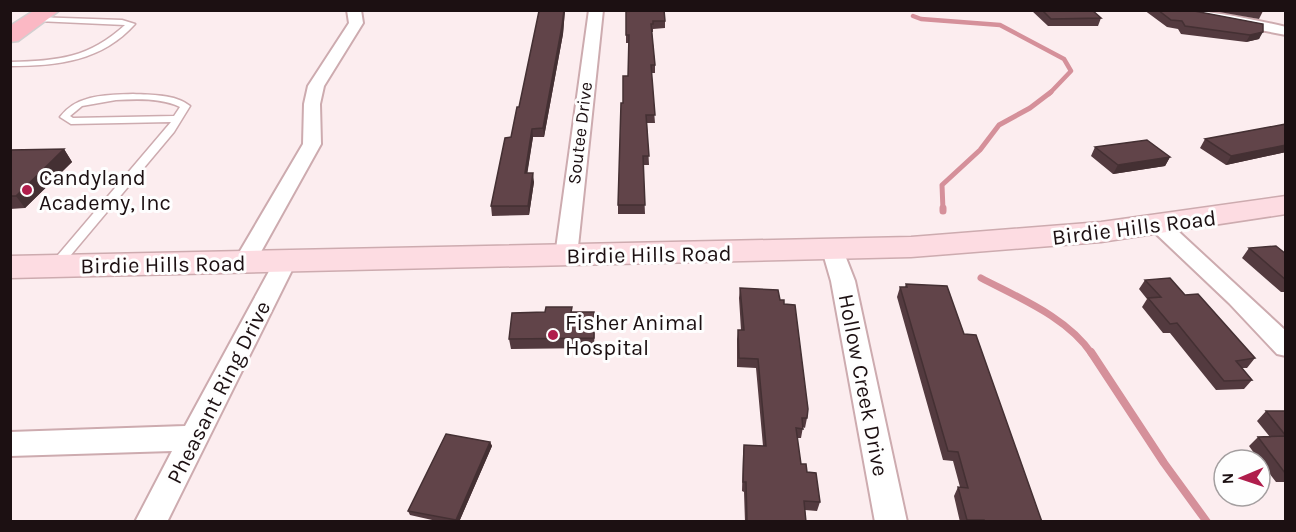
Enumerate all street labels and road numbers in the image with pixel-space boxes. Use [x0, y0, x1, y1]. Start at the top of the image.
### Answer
street label: Soutee Drive [563, 80, 597, 186]
street label: Birdie Hills Road [1050, 205, 1218, 251]
street label: Birdie Hills Road [566, 241, 732, 269]
street label: Birdie Hills Road [80, 251, 246, 279]
street label: Hollow Creek Drive [833, 292, 893, 479]
street label: Pheasant Ring Drive [162, 297, 276, 488]

